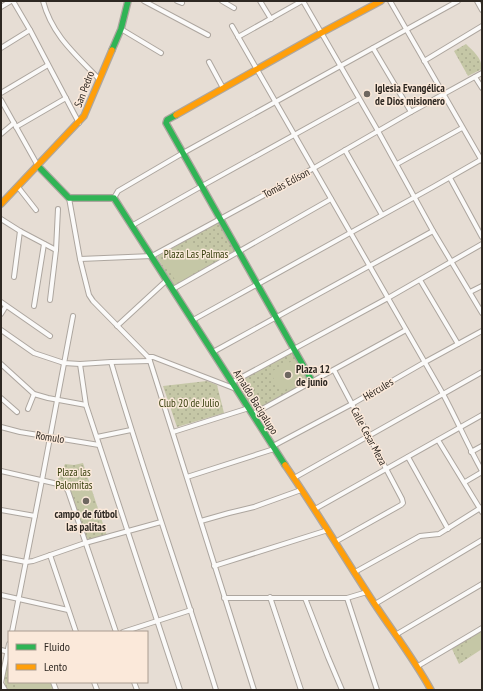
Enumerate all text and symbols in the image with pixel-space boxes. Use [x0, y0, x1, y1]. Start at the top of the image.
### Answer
street label: San Pedro [71, 69, 97, 109]
place label: Iglesia Evangélica de Dios misionero [375, 81, 445, 108]
marker: Iglesia Evangélica de Dios misionero [362, 89, 372, 99]
street label: Tomás Edison [260, 165, 312, 201]
park label: Plaza Las Palmas [164, 247, 228, 261]
place label: Plaza 12 de junio [296, 362, 330, 389]
street label: Arnaldo Bacigalupo [231, 367, 282, 437]
marker: Plaza 12 de junio [283, 370, 293, 380]
street label: Hércules [360, 374, 396, 403]
park label: Club 20 de Julio [159, 396, 219, 410]
street label: Calle Cesar Meza [348, 405, 390, 467]
street label: Romulo [35, 428, 66, 446]
park label: Plaza las Palomitas [55, 465, 93, 492]
marker: campo de fútbol las palitas [81, 496, 91, 506]
place label: campo de fútbol las palitas [54, 507, 118, 534]
legend [8, 631, 148, 683]
text: Fluido [44, 639, 70, 654]
text: Lento [44, 659, 67, 674]

